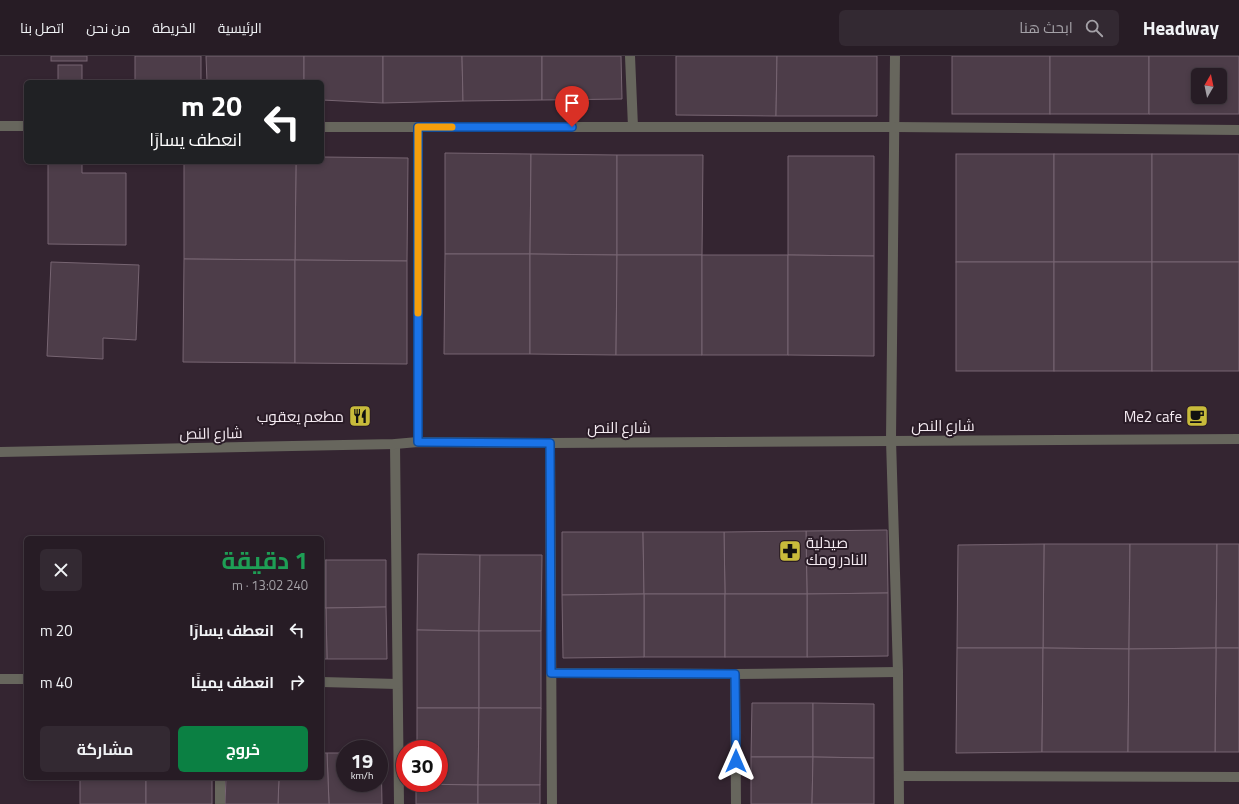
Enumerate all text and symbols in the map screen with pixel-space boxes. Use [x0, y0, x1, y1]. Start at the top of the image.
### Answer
search box [839, 10, 1119, 46]
text: Headway [1143, 13, 1219, 42]
text: ابحث هنا [1019, 16, 1073, 39]
text: اتصل بنا [20, 17, 64, 38]
text: من نحن [86, 17, 130, 38]
text: الخريطة [152, 17, 196, 38]
text: الرئيسية [218, 17, 262, 38]
icon: search [1083, 17, 1105, 39]
north arrow [1191, 68, 1227, 104]
map controls [1191, 68, 1227, 104]
text: 20 m [181, 84, 242, 127]
pin [555, 86, 589, 127]
icon: arrive [561, 92, 583, 114]
icon: left [256, 96, 308, 148]
text: انعطف يسارًا [149, 126, 242, 153]
restaurant icon: مطعم يعقوب [347, 403, 373, 429]
cafe icon: Me2 cafe [1184, 403, 1210, 429]
place label: مطعم يعقوب [257, 405, 344, 428]
place label: Me2 cafe [1124, 405, 1182, 428]
street label: شارع النص [911, 414, 975, 437]
street label: شارع النص [587, 416, 651, 439]
street label: شارع النص [179, 421, 243, 445]
place label: صيدلية النادر ومك [806, 531, 868, 571]
pharmacy icon: صيدلية النادر ومك [777, 538, 803, 564]
text: 1 دقيقة [221, 542, 308, 578]
button: close [40, 549, 82, 591]
text: 240 m · 13:02 [232, 575, 308, 595]
text: 20 m [40, 619, 73, 642]
text: انعطف يسارًا [189, 619, 274, 642]
icon: left [286, 619, 308, 641]
text: 40 m [40, 671, 73, 694]
text: انعطف يمينًا [191, 671, 274, 694]
icon: right [286, 671, 308, 693]
button: مشاركة [40, 726, 170, 772]
button: خروج [178, 726, 308, 772]
speed limit sign: 30 [396, 740, 448, 792]
position arrow [715, 740, 757, 782]
text: 19 [351, 745, 373, 776]
text: km/h [351, 768, 373, 783]

